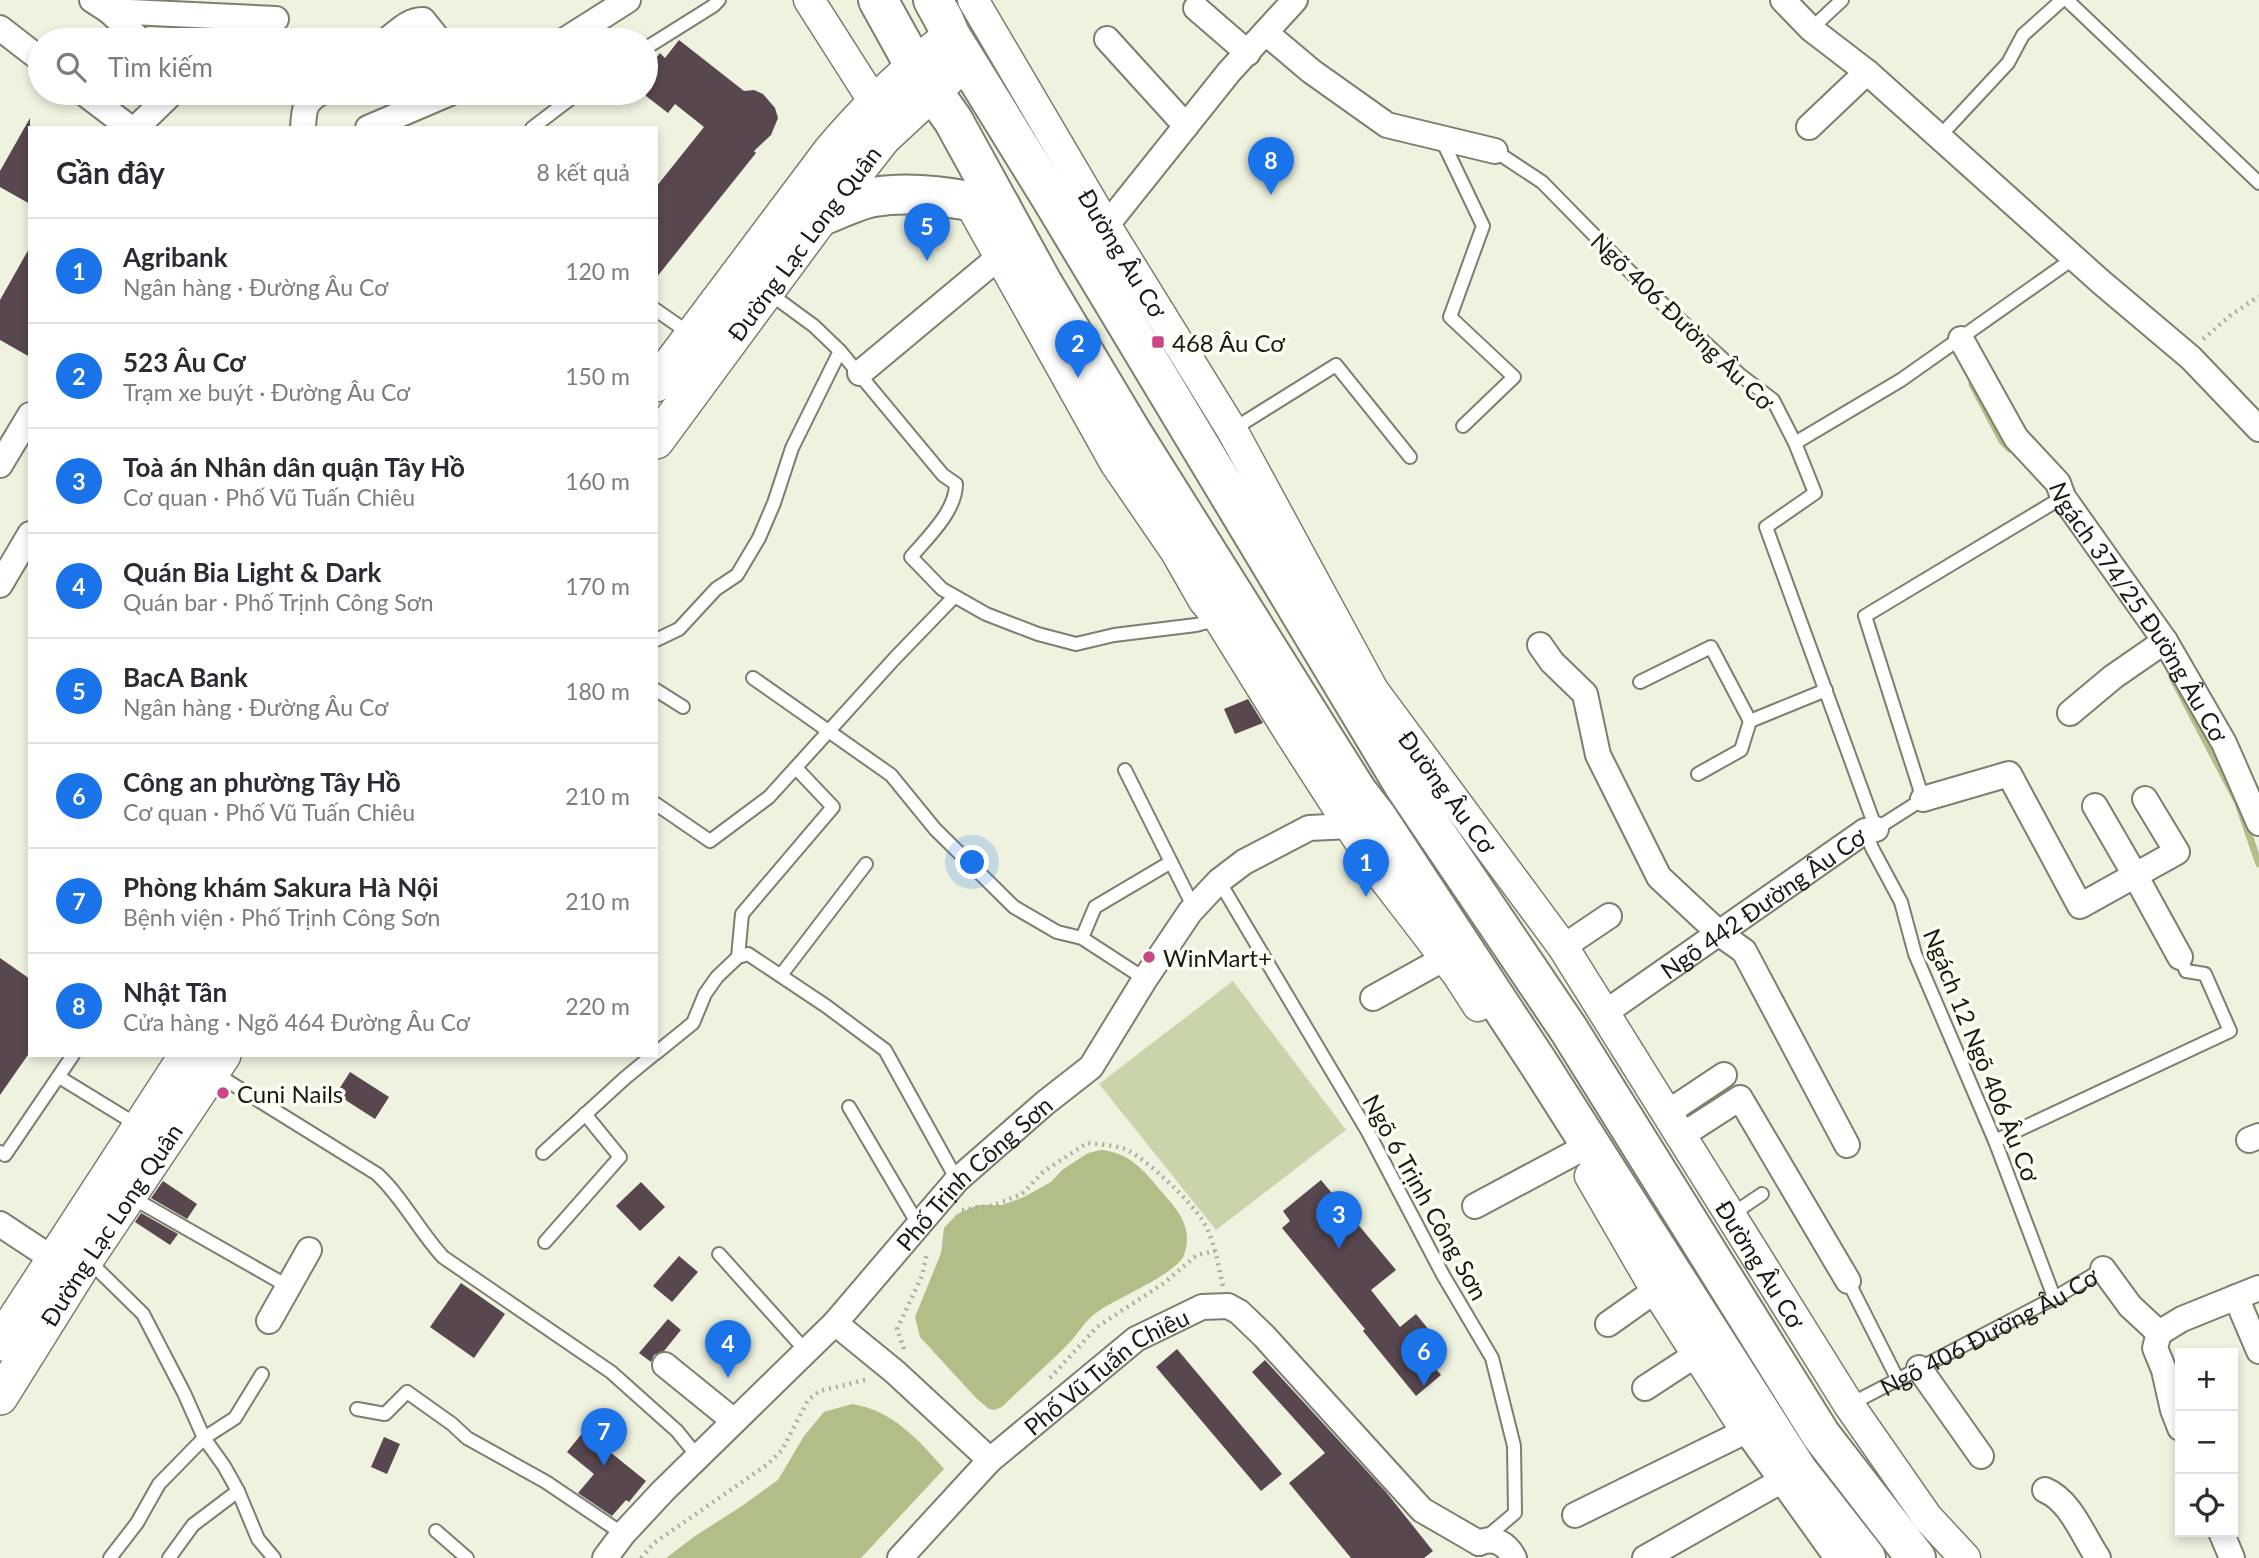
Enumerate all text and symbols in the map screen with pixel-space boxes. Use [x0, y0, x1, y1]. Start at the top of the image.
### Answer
search box [28, 28, 658, 105]
icon: search [52, 48, 90, 86]
text: Tìm kiếm [108, 51, 213, 83]
pin: 8 [1248, 137, 1294, 195]
street label: Đường Lạc Long Quân [721, 139, 886, 346]
text: Gần đây [56, 154, 165, 190]
text: 8 kết quả [536, 158, 630, 186]
street label: Đường Âu Cơ [1073, 183, 1173, 323]
pin: 5 [904, 203, 950, 261]
street label: Ngõ 406 Đường Âu Cơ [1585, 226, 1781, 416]
text: Agribank [123, 241, 228, 273]
text: 1 [72, 257, 86, 285]
text: 120 m [565, 257, 630, 285]
text: Ngân hàng · Đường Âu Cơ [123, 273, 388, 301]
pin: 2 [1055, 320, 1101, 378]
place label: 468 Âu Cơ [1172, 328, 1285, 357]
marker: 468 Âu Cơ [1150, 334, 1166, 350]
text: 523 Âu Cơ [123, 346, 246, 378]
text: 2 [72, 362, 86, 390]
text: 150 m [565, 362, 630, 390]
text: Trạm xe buýt · Đường Âu Cơ [123, 378, 410, 406]
text: Toà án Nhân dân quận Tây Hồ [123, 451, 465, 483]
text: 3 [72, 467, 86, 495]
text: 160 m [565, 467, 630, 495]
street label: Ngách 374/25 Đường Âu Cơ [2044, 478, 2235, 747]
text: Cơ quan · Phố Vũ Tuấn Chiêu [123, 483, 415, 511]
text: Quán Bia Light & Dark [123, 556, 381, 588]
text: 4 [72, 572, 86, 600]
text: 170 m [565, 572, 630, 600]
text: Quán bar · Phố Trịnh Công Sơn [123, 588, 434, 616]
text: BacA Bank [123, 661, 248, 693]
text: 5 [72, 677, 86, 705]
text: 180 m [565, 677, 630, 705]
text: Ngân hàng · Đường Âu Cơ [123, 693, 388, 721]
street label: Đường Âu Cơ [1393, 724, 1503, 859]
text: Công an phường Tây Hồ [123, 766, 401, 798]
text: 6 [72, 782, 86, 810]
text: 210 m [565, 782, 630, 810]
text: Cơ quan · Phố Vũ Tuấn Chiêu [123, 798, 415, 826]
street label: Ngõ 442 Đường Âu Cơ [1655, 821, 1871, 984]
pin: 1 [1343, 839, 1389, 897]
your location [955, 845, 989, 879]
text: Phòng khám Sakura Hà Nội [123, 871, 438, 903]
text: 7 [72, 887, 86, 915]
text: 210 m [565, 887, 630, 915]
text: Bệnh viện · Phố Trịnh Công Sơn [123, 903, 440, 931]
street label: Ngách 12 Ngõ 406 Âu Cơ [1918, 924, 2046, 1186]
place label: WinMart+ [1163, 943, 1272, 972]
marker: WinMart+ [1141, 949, 1157, 965]
text: Nhật Tân [123, 976, 227, 1008]
text: 8 [72, 992, 86, 1020]
text: 220 m [565, 992, 630, 1020]
text: Cửa hàng · Ngõ 464 Đường Âu Cơ [123, 1008, 470, 1036]
place label: Cuni Nails [237, 1079, 343, 1108]
marker: Cuni Nails [215, 1085, 231, 1101]
street label: Phố Trịnh Công Sơn [889, 1089, 1058, 1256]
street label: Ngõ 6 Trịnh Công Sơn [1357, 1089, 1495, 1305]
street label: Đường Lạc Long Quân [33, 1117, 188, 1331]
pin: 3 [1316, 1191, 1362, 1249]
street label: Đường Âu Cơ [1710, 1195, 1812, 1333]
street label: Ngõ 406 Đường Âu Cơ [1875, 1261, 2103, 1401]
street label: Phố Vũ Tuấn Chiêu [1018, 1301, 1193, 1441]
pin: 4 [705, 1320, 751, 1378]
pin: 6 [1401, 1328, 1447, 1386]
map controls [2175, 1348, 2238, 1537]
button: + [2175, 1348, 2238, 1411]
pin: 7 [581, 1408, 627, 1466]
button: − [2175, 1411, 2238, 1474]
button: locate [2175, 1474, 2238, 1537]

